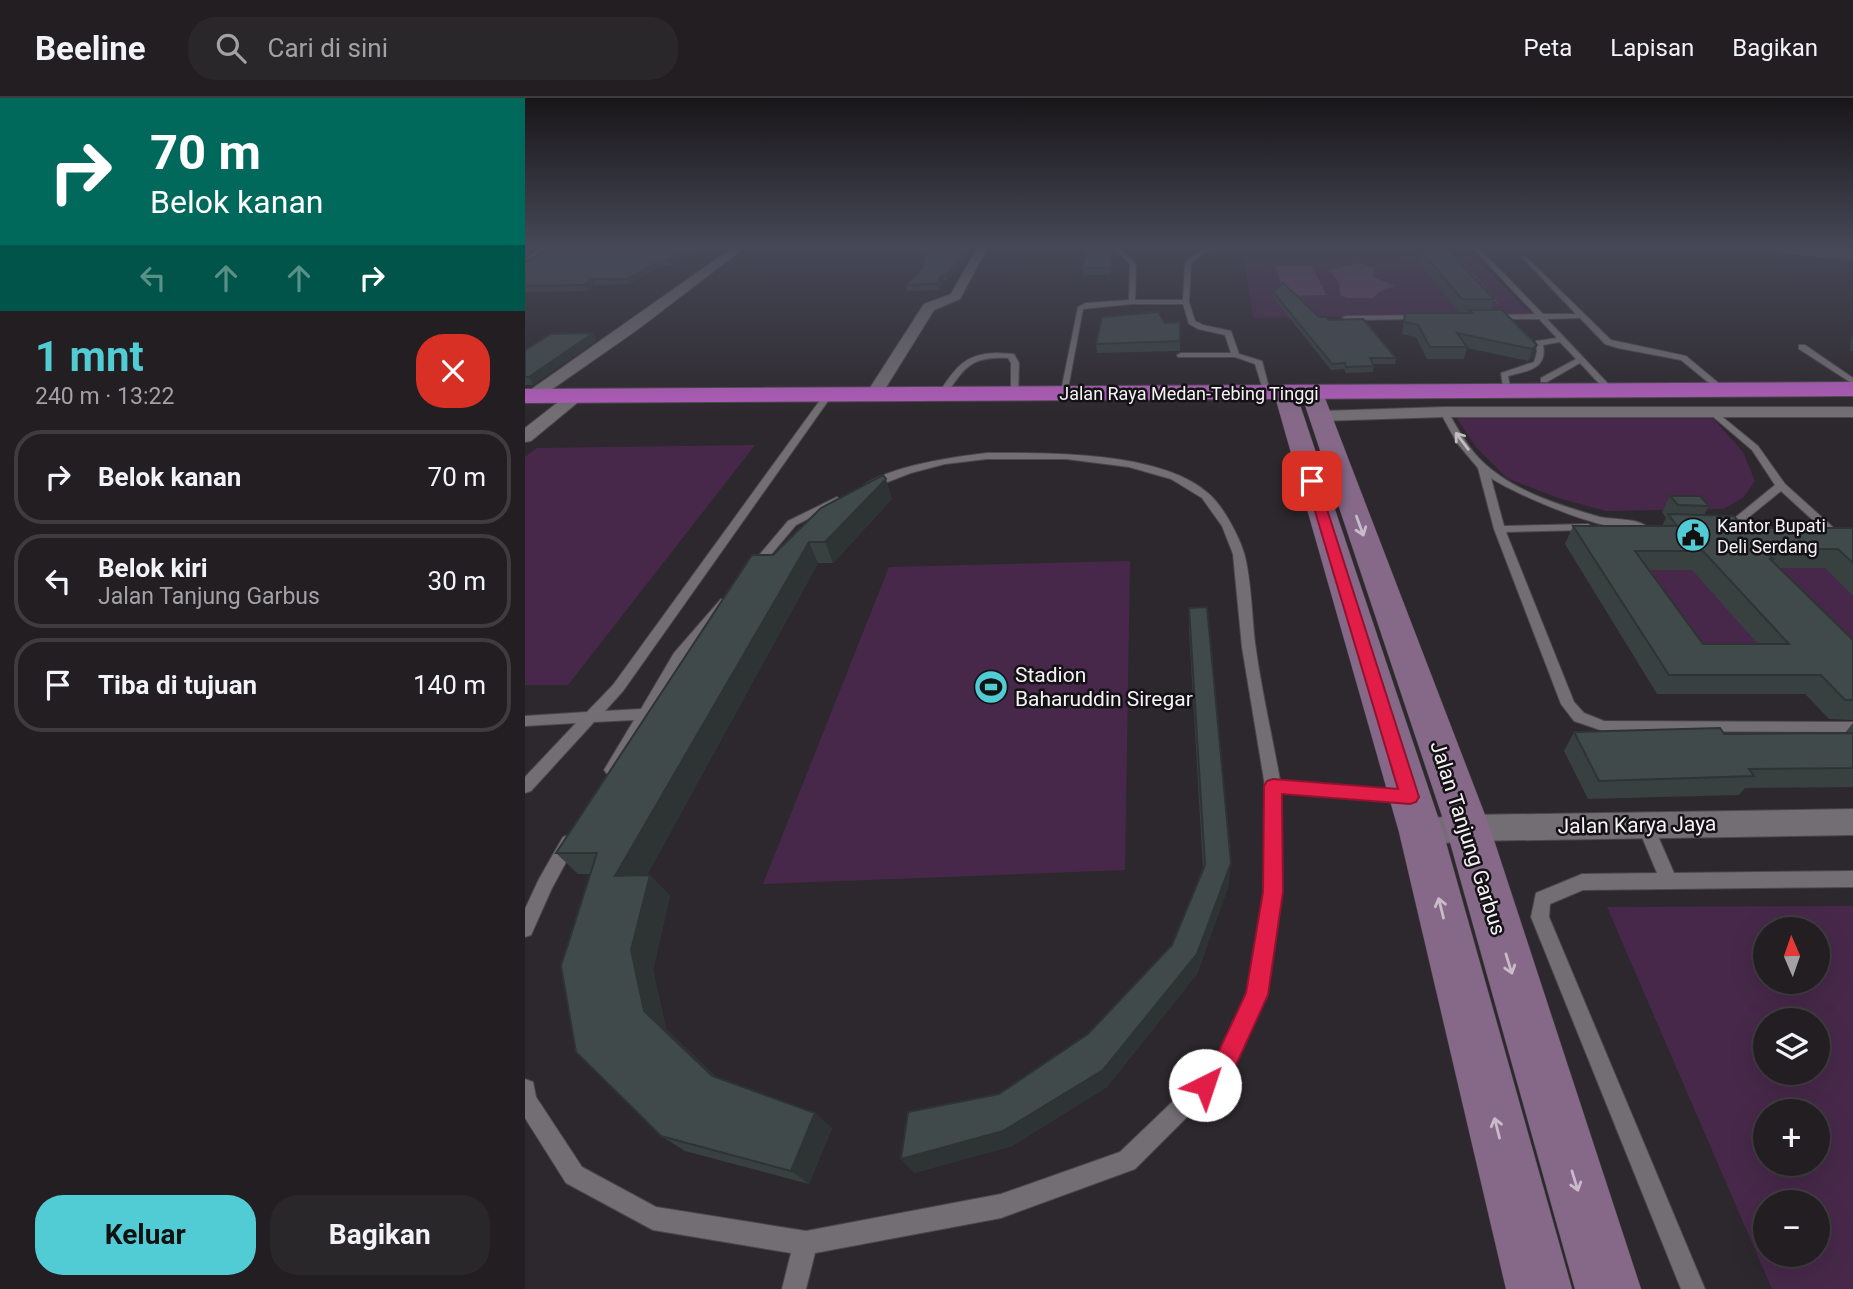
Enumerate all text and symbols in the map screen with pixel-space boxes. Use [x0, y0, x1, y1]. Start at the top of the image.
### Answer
search box [188, 17, 678, 80]
text: Beeline [35, 29, 146, 68]
icon: search [212, 29, 250, 67]
text: Cari di sini [268, 33, 388, 63]
text: Peta [1524, 34, 1572, 62]
text: Lapisan [1610, 34, 1694, 62]
text: Bagikan [1732, 34, 1818, 62]
text: 70 m [150, 124, 261, 181]
icon: right [35, 126, 126, 217]
text: Belok kanan [150, 183, 323, 221]
icon: left [134, 259, 172, 297]
icon: ahead [207, 259, 245, 297]
icon: ahead [280, 259, 318, 297]
icon: right [353, 259, 391, 297]
text: 1 mnt [35, 332, 144, 381]
button: close [416, 334, 490, 408]
text: 240 m · 13:22 [35, 383, 174, 410]
street label: Jalan Raya Medan-Tebing Tinggi [1059, 383, 1319, 404]
one-way arrow [1455, 432, 1470, 450]
pin [1282, 451, 1342, 511]
icon: right [39, 458, 77, 496]
text: Belok kanan [98, 462, 241, 492]
text: 70 m [428, 462, 486, 492]
icon: arrive [1293, 462, 1331, 500]
one-way arrow [1355, 515, 1367, 537]
place label: Kantor Bupati Deli Serdang [1717, 515, 1826, 557]
public building icon: Kantor Bupati Deli Serdang [1674, 516, 1712, 554]
text: Belok kiri [98, 553, 208, 583]
icon: left [39, 562, 77, 600]
text: 30 m [428, 566, 486, 596]
text: Jalan Tanjung Garbus [98, 583, 320, 610]
place label: Stadion Baharuddin Siregar [1015, 663, 1193, 711]
icon: arrive [39, 666, 77, 704]
sports icon: Stadion Baharuddin Siregar [972, 668, 1010, 706]
text: Tiba di tujuan [98, 670, 257, 700]
text: 140 m [413, 670, 486, 700]
street label: Jalan Tanjung Garbus [1425, 738, 1511, 938]
street label: Jalan Karya Jaya [1557, 812, 1717, 838]
one-way arrow [1434, 897, 1447, 920]
north arrow [1753, 917, 1831, 994]
map controls [1753, 917, 1830, 1267]
one-way arrow [1504, 952, 1517, 974]
button: layers [1753, 1008, 1830, 1085]
position arrow [1168, 1048, 1242, 1122]
button: + [1753, 1099, 1830, 1176]
one-way arrow [1490, 1117, 1503, 1140]
one-way arrow [1570, 1170, 1583, 1192]
button: − [1753, 1190, 1830, 1267]
button: Keluar [35, 1195, 256, 1275]
button: Bagikan [270, 1195, 490, 1275]

